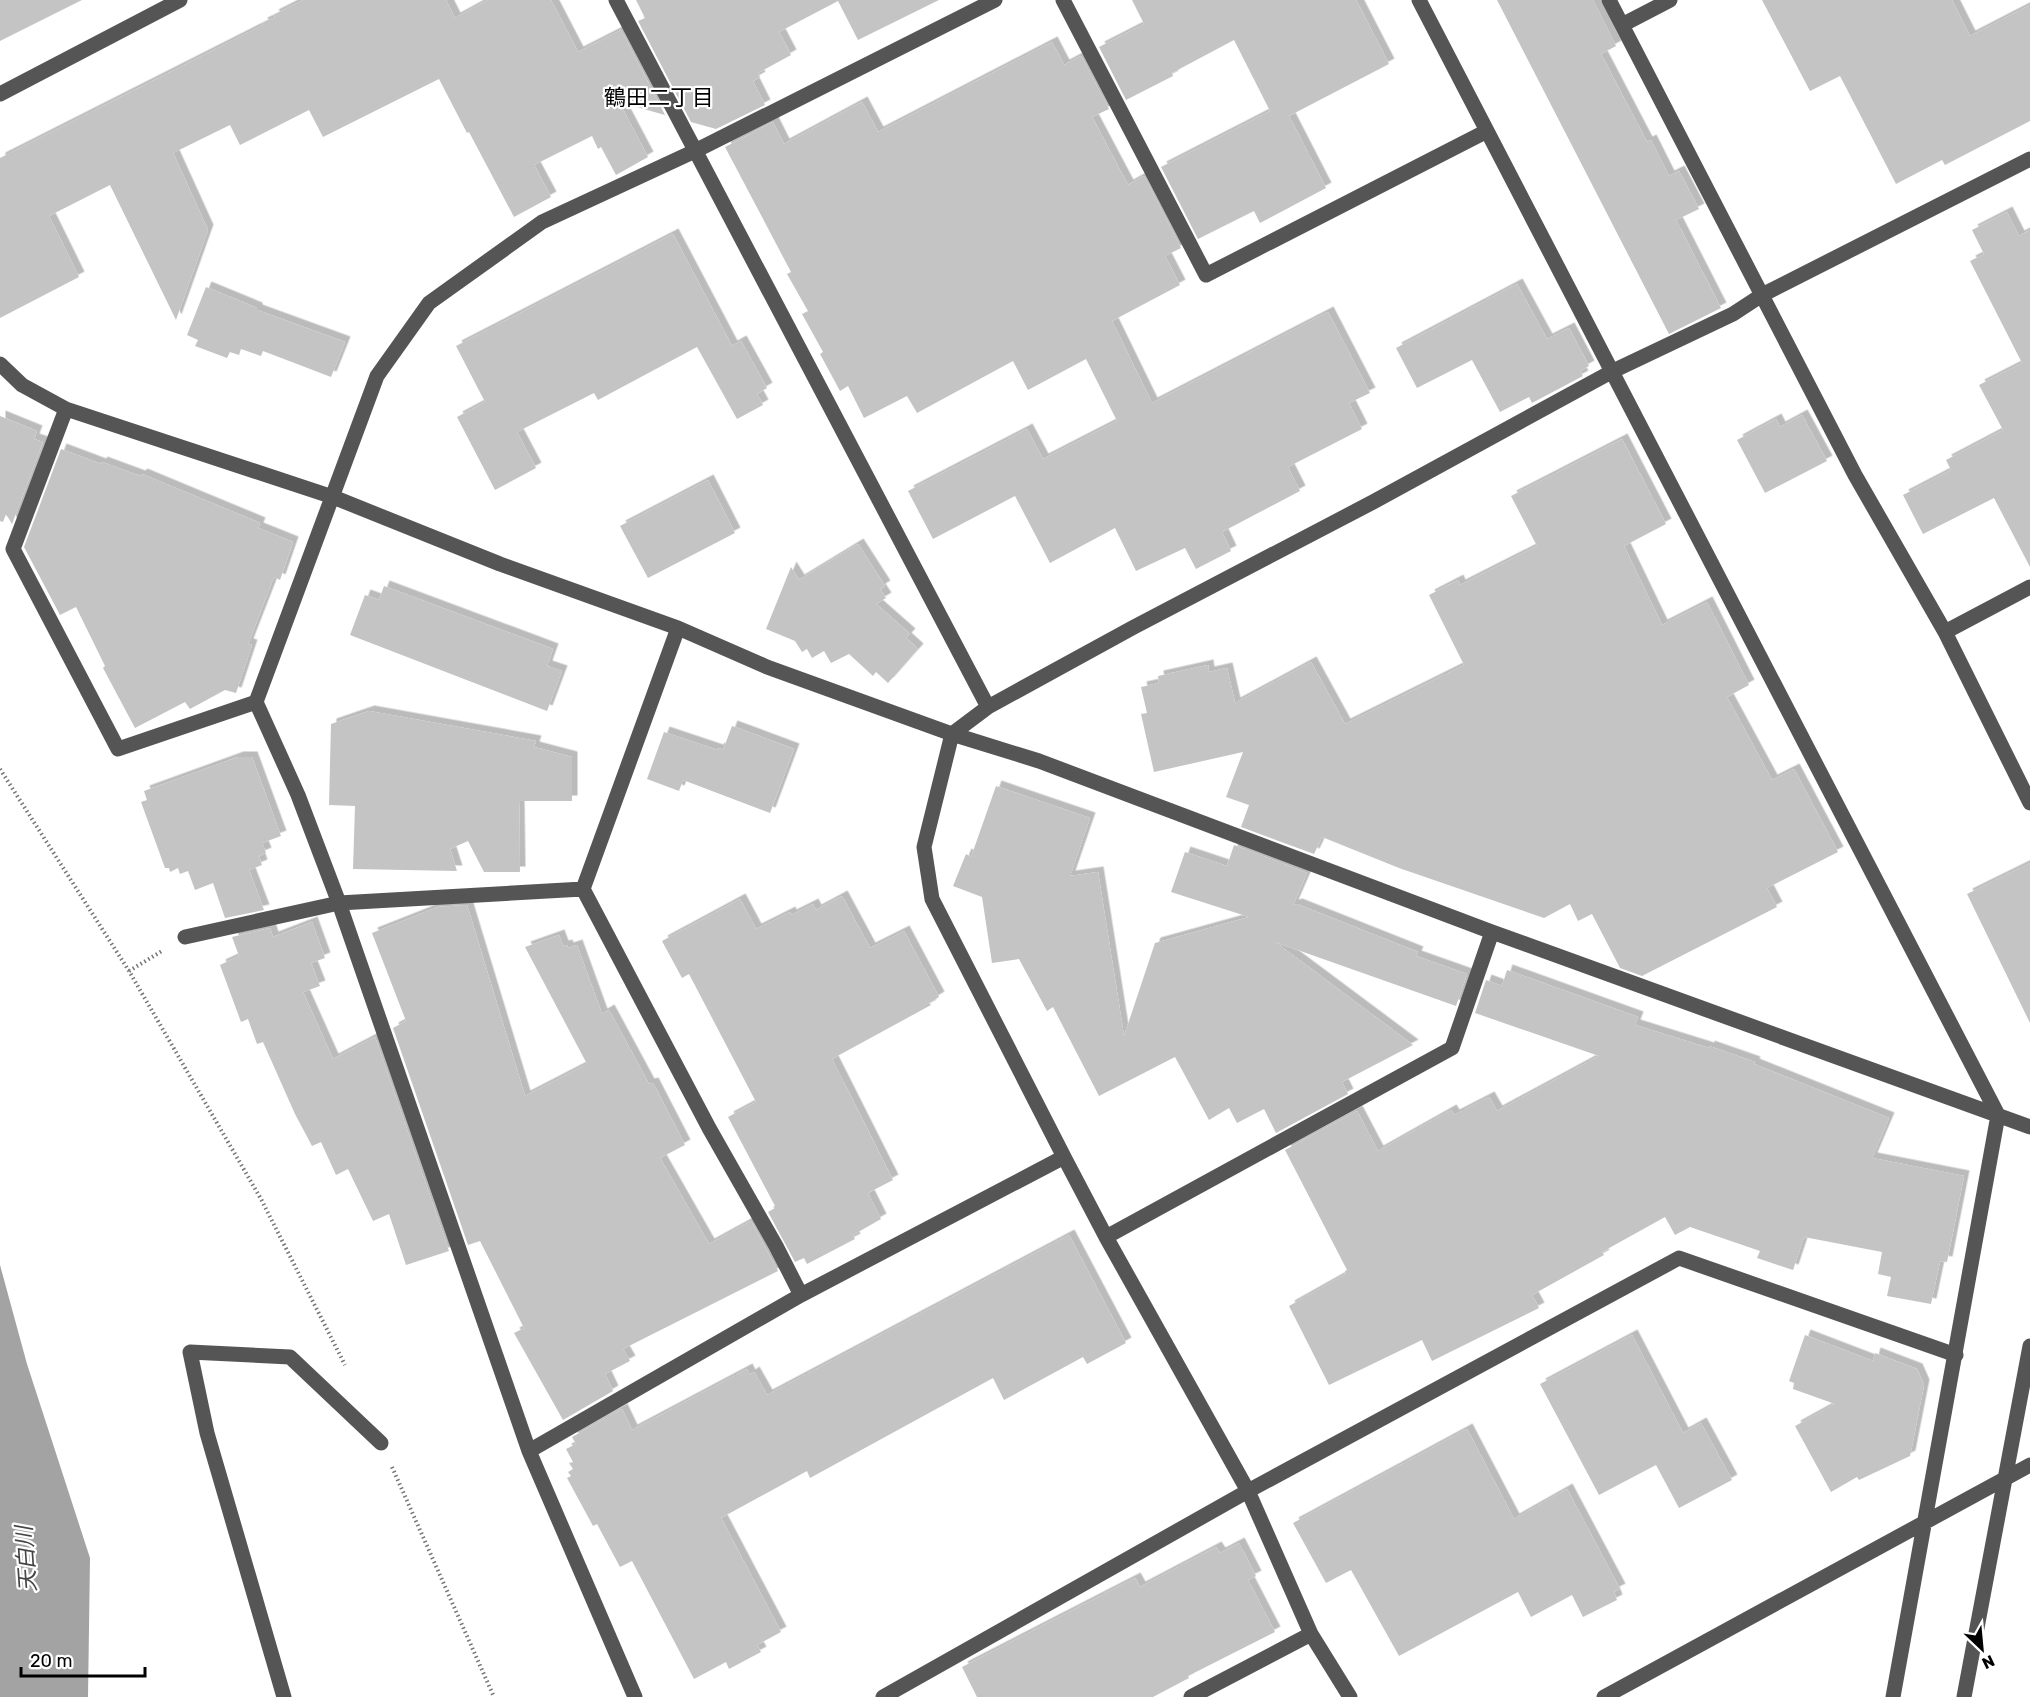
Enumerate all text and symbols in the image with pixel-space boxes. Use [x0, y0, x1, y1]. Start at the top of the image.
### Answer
district label: 鶴田二丁目 [604, 84, 714, 111]
water label: 天白川 [10, 1523, 42, 1593]
north arrow [1952, 1619, 2012, 1679]
scale bar [21, 1640, 146, 1678]
text: 20 m [30, 1650, 72, 1672]
text: N [1979, 1651, 1998, 1673]

